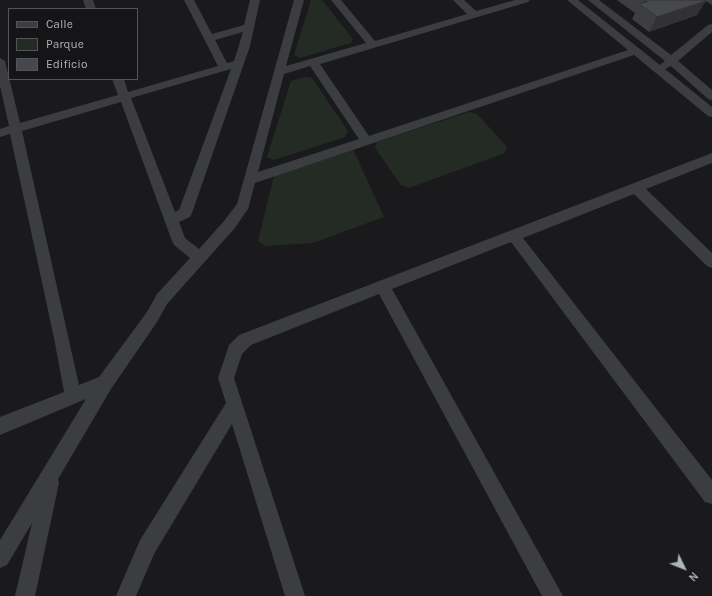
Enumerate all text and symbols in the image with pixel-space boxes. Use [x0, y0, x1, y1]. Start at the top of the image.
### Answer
legend [8, 8, 138, 80]
text: Calle [46, 17, 73, 31]
text: Parque [46, 37, 84, 51]
text: Edificio [46, 57, 87, 71]
north arrow [664, 548, 704, 588]
text: N [686, 569, 701, 584]

